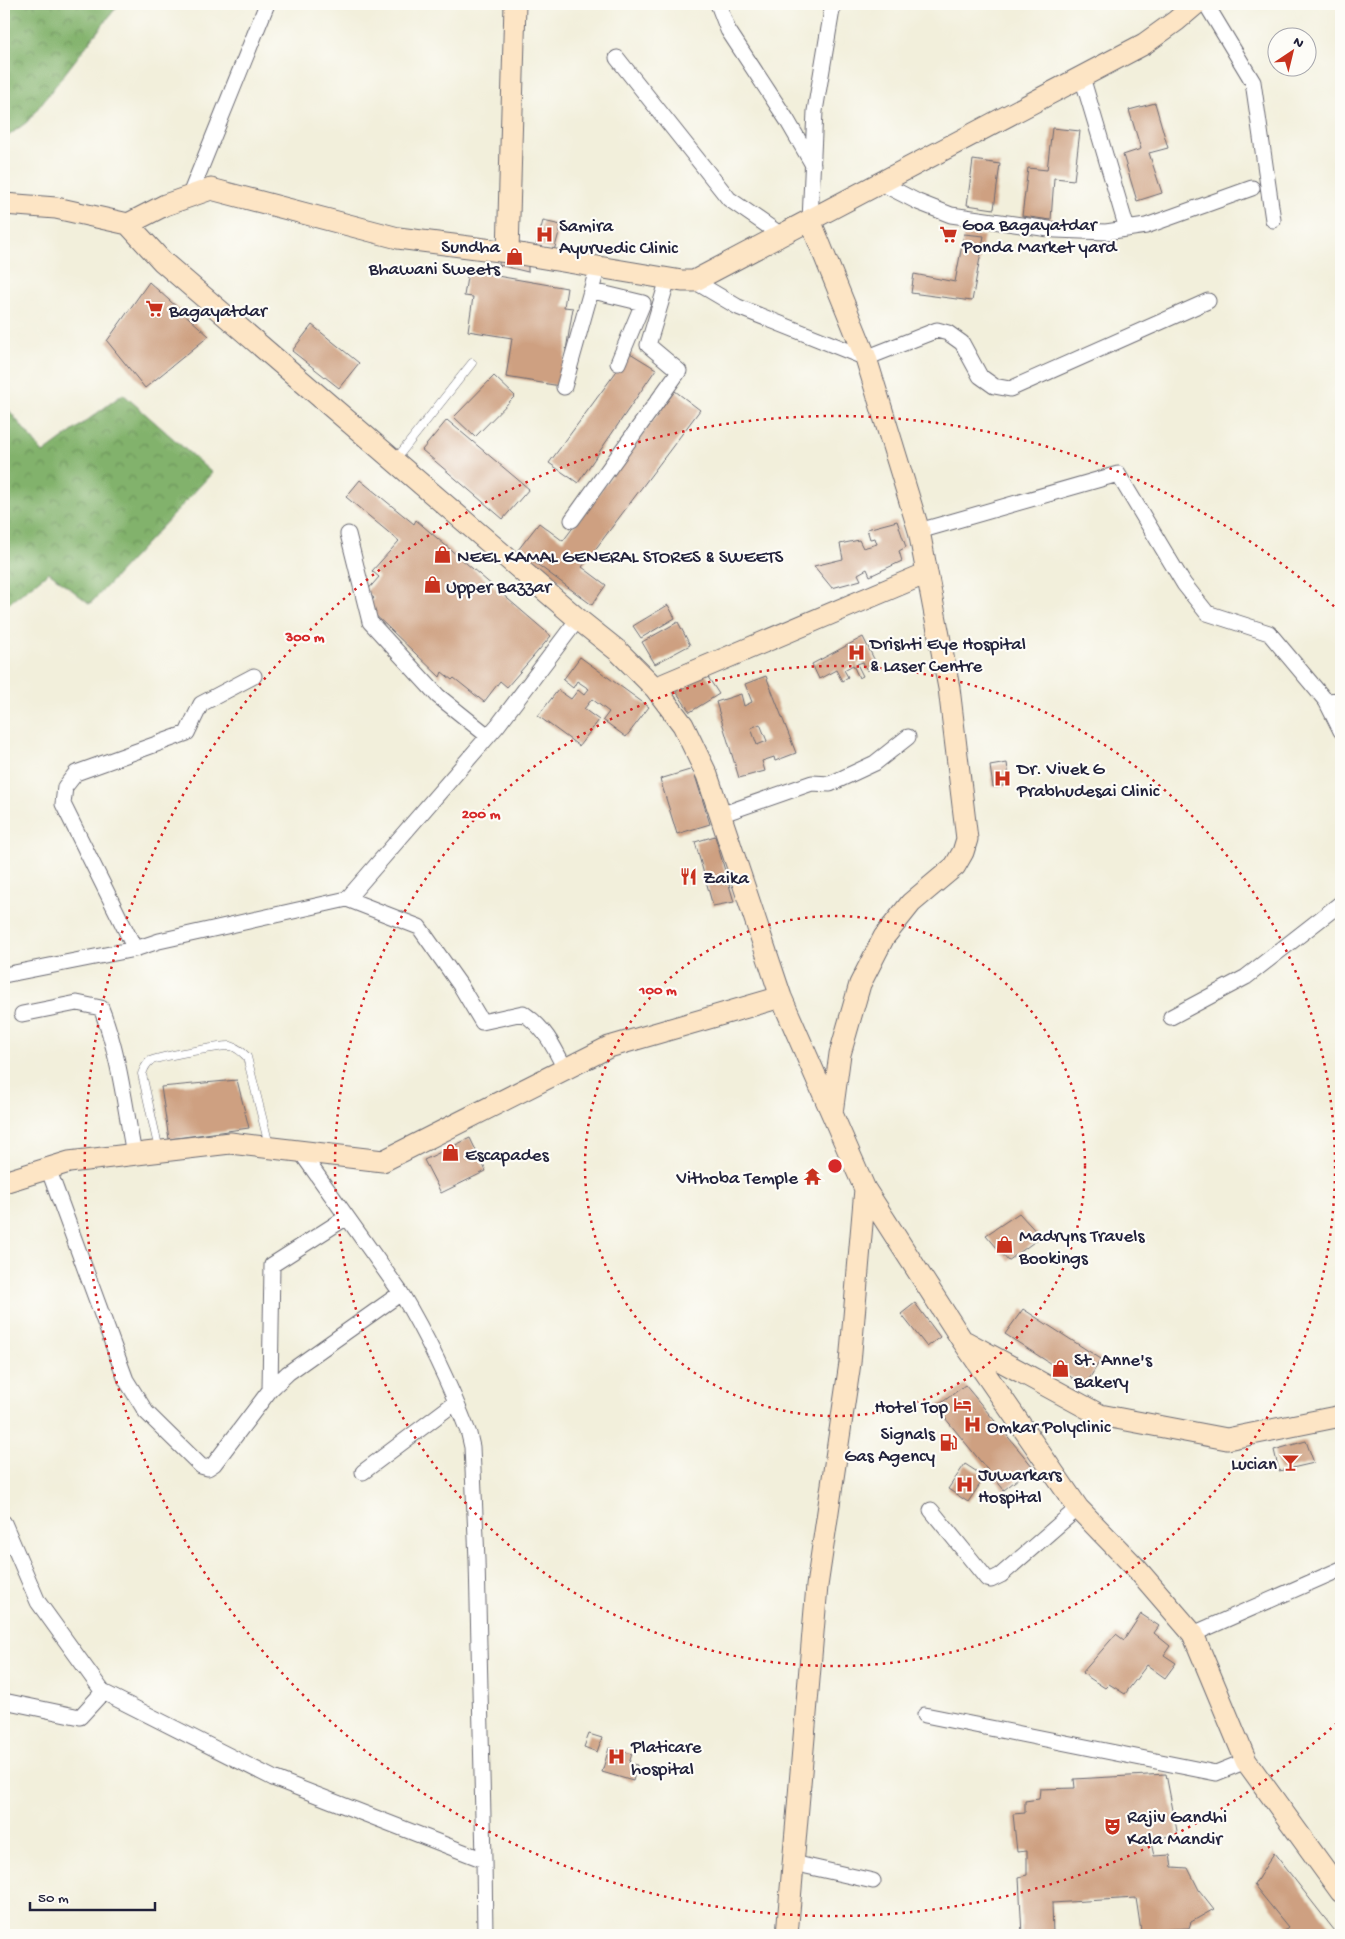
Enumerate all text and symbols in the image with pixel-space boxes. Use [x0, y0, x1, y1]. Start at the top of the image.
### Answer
north arrow [1268, 28, 1318, 78]
text: N [1289, 34, 1307, 53]
place label: Goa Bagayatdar Ponda Market yard [961, 215, 1118, 260]
place label: Samira Ayurvedic Clinic [559, 216, 678, 261]
supermarket icon: Goa Bagayatdar Ponda Market yard [938, 224, 958, 244]
hospital icon: Samira Ayurvedic Clinic [535, 225, 555, 245]
place label: Sundha Bhawani Sweets [368, 237, 501, 282]
shop icon: Sundha Bhawani Sweets [504, 246, 524, 266]
supermarket icon: Bagayatdar [145, 299, 165, 319]
place label: Bagayatdar [168, 301, 269, 324]
shop icon: NEEL KAMAL GENERAL STORES & SWEETS [433, 545, 453, 565]
place label: NEEL KAMAL GENERAL STORES & SWEETS [457, 547, 784, 570]
shop icon: Upper Bazzar [422, 575, 442, 595]
place label: Upper Bazzar [446, 577, 553, 600]
text: 300 m [284, 629, 325, 647]
place label: Drishti Eye Hospital & Laser Centre [868, 634, 1026, 679]
hospital icon: Drishti Eye Hospital & Laser Centre [846, 643, 866, 663]
place label: Dr. Vivek G Prabhudesai Clinic [1015, 759, 1160, 804]
hospital icon: Dr. Vivek G Prabhudesai Clinic [993, 768, 1013, 788]
text: 200 m [462, 806, 501, 824]
restaurant icon: Zaika [679, 866, 699, 886]
place label: Zaika [703, 868, 750, 891]
text: 100 m [638, 982, 677, 1000]
shop icon: Escapades [441, 1143, 461, 1163]
place label: Escapades [465, 1145, 550, 1168]
centre of rings [826, 1157, 844, 1175]
temple icon: Vithoba Temple [802, 1166, 822, 1186]
place label: Vithoba Temple [675, 1168, 798, 1191]
place label: Madryns Travels Bookings [1018, 1226, 1145, 1271]
shop icon: Madryns Travels Bookings [995, 1235, 1015, 1255]
place label: St. Anne's Bakery [1073, 1350, 1153, 1395]
shop icon: St. Anne's Bakery [1050, 1359, 1070, 1379]
hotel icon: Hotel Top [952, 1395, 972, 1415]
place label: Hotel Top [875, 1397, 949, 1420]
hospital icon: Omkar Polyclinic [963, 1415, 983, 1435]
place label: Omkar Polyclinic [987, 1417, 1111, 1440]
place label: Signals Gas Agency [844, 1424, 936, 1469]
fuel station icon: Signals Gas Agency [939, 1433, 959, 1453]
bar icon: Lucian [1281, 1452, 1301, 1472]
place label: Lucian [1231, 1454, 1277, 1477]
place label: Juwarkars Hospital [978, 1465, 1063, 1510]
hospital icon: Juwarkars Hospital [954, 1474, 974, 1494]
place label: Platicare hospital [630, 1737, 702, 1782]
hospital icon: Platicare hospital [607, 1746, 627, 1766]
place label: Rajiv Gandhi Kala Mandir [1127, 1807, 1227, 1852]
theatre icon: Rajiv Gandhi Kala Mandir [1103, 1816, 1123, 1836]
scale bar [30, 1879, 155, 1911]
text: 50 m [38, 1890, 69, 1908]

